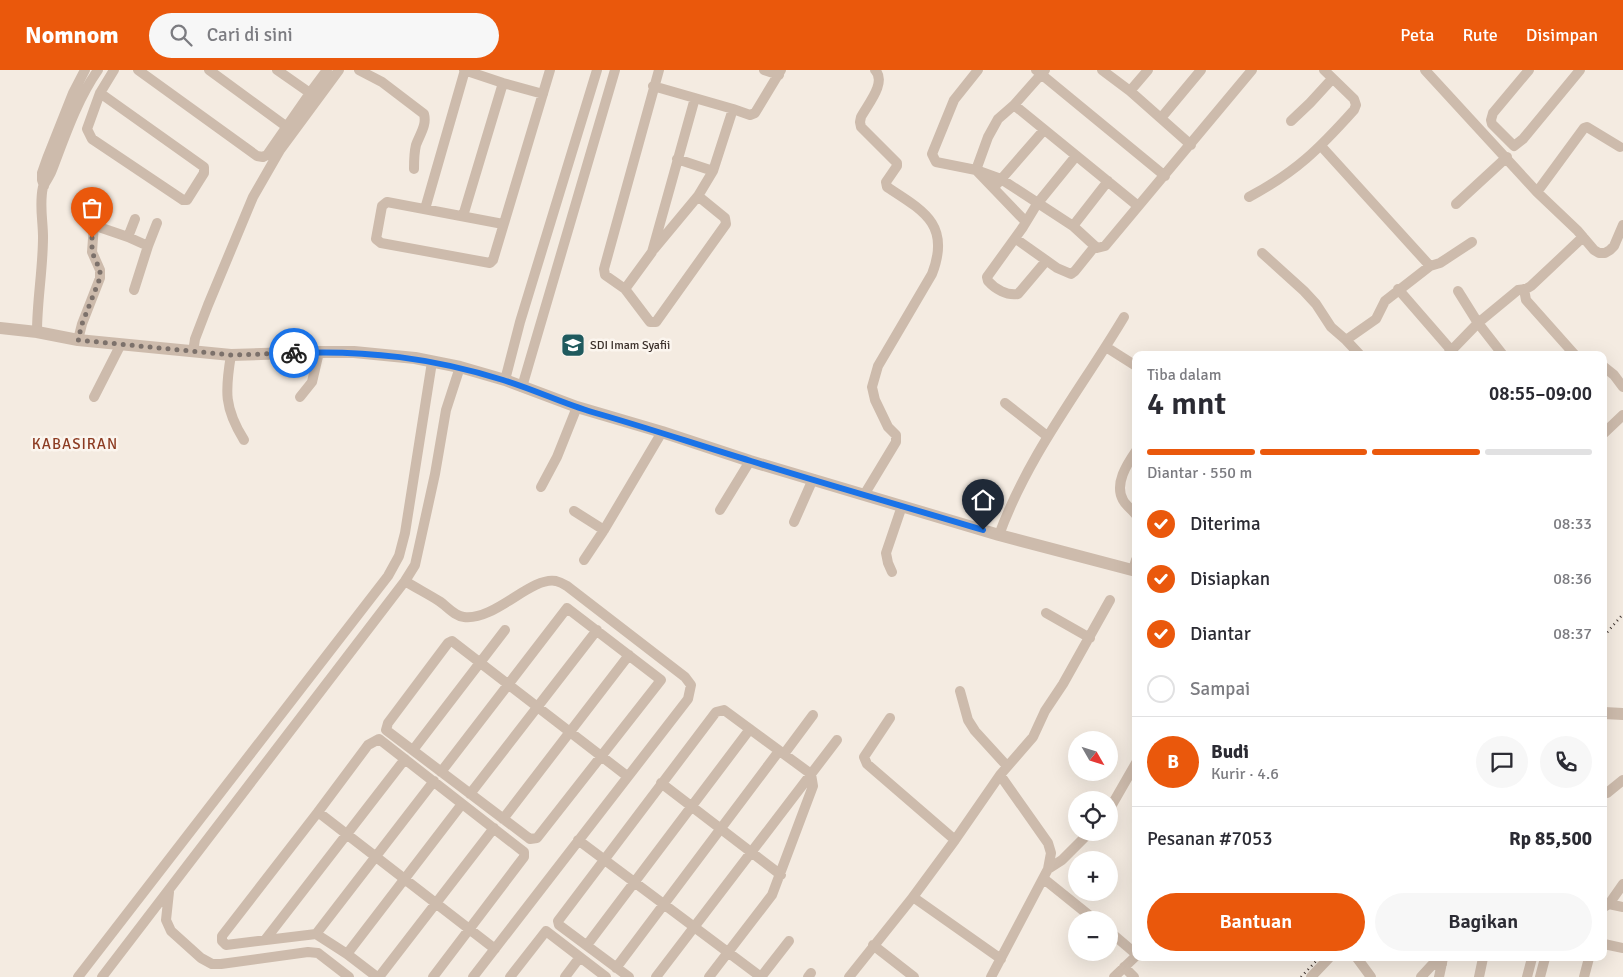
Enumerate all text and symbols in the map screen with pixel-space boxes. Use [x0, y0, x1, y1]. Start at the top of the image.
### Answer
search box [149, 13, 499, 58]
text: Nomnom [25, 20, 119, 50]
icon: search [167, 21, 195, 49]
text: Cari di sini [207, 23, 293, 47]
text: Peta [1400, 24, 1434, 46]
text: Rute [1462, 24, 1498, 46]
text: Disimpan [1526, 24, 1598, 46]
pin [71, 187, 113, 238]
icon: bag [78, 194, 106, 222]
courier [269, 328, 319, 378]
school or university icon: SDI Imam Syafii [560, 332, 586, 358]
place label: SDI Imam Syafii [590, 338, 670, 353]
icon: bike [280, 339, 308, 367]
text: Tiba dalam [1147, 365, 1221, 385]
text: 08:55–09:00 [1489, 382, 1592, 406]
text: 4 mnt [1147, 384, 1226, 423]
district label: KABASIRAN [32, 435, 118, 453]
text: Diantar · 550 m [1147, 463, 1252, 483]
pin [962, 479, 1004, 530]
icon: home [969, 486, 997, 514]
icon: check [1147, 510, 1175, 538]
text: Diterima [1190, 512, 1261, 536]
text: 08:33 [1553, 514, 1592, 534]
icon: check [1147, 565, 1175, 593]
text: Disiapkan [1190, 567, 1270, 591]
text: 08:36 [1553, 569, 1592, 589]
icon: check [1147, 620, 1175, 648]
text: Diantar [1190, 622, 1251, 646]
text: 08:37 [1553, 624, 1592, 644]
text: Sampai [1190, 677, 1250, 701]
north arrow [1068, 731, 1118, 781]
map controls [1068, 731, 1118, 961]
button: chat [1476, 736, 1528, 788]
button: phone [1540, 736, 1592, 788]
text: Budi [1211, 740, 1249, 764]
text: B [1167, 750, 1179, 774]
text: Kurir · 4.6 [1211, 764, 1279, 784]
button: locate [1068, 791, 1118, 841]
text: Pesanan #7053 [1147, 827, 1273, 851]
text: Rp 85,500 [1509, 827, 1592, 851]
button: + [1068, 851, 1118, 901]
button: Bantuan [1147, 893, 1365, 951]
button: Bagikan [1375, 893, 1592, 951]
button: − [1068, 911, 1118, 961]

